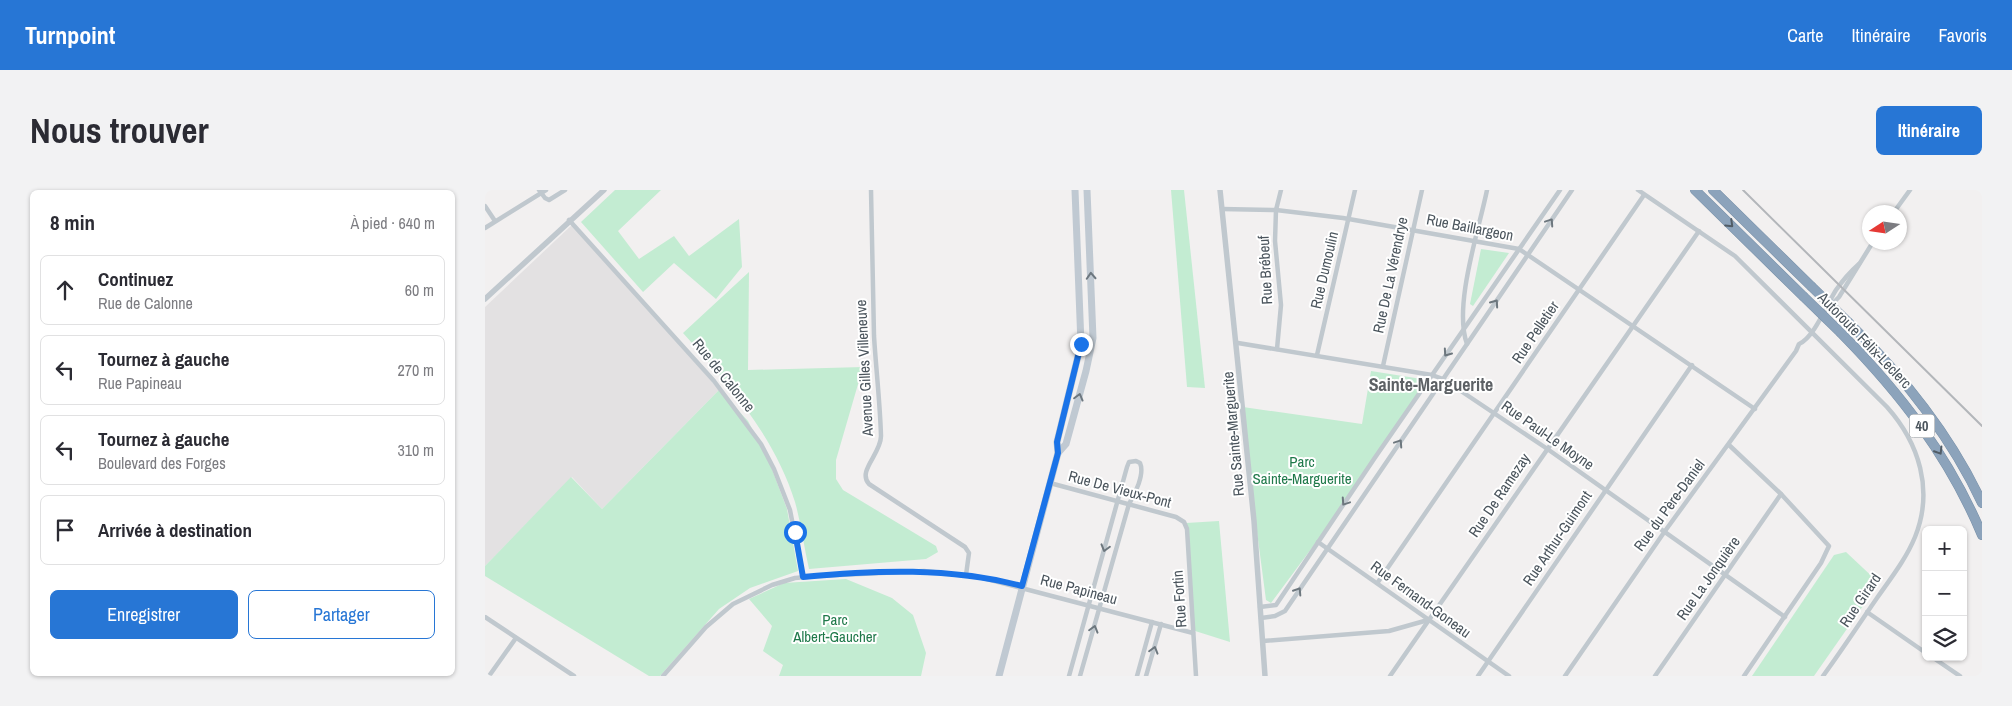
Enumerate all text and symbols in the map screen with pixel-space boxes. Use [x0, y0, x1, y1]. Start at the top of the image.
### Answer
text: Turnpoint [25, 19, 115, 51]
text: Carte [1787, 23, 1823, 48]
text: Itinéraire [1851, 23, 1911, 48]
text: Favoris [1939, 23, 1987, 48]
button: Itinéraire [1876, 106, 1982, 155]
text: Nous trouver [30, 107, 209, 154]
north arrow [1862, 205, 1907, 250]
text: 8 min [50, 208, 95, 237]
street label: Rue Baillargeon [1425, 208, 1515, 246]
text: À pied · 640 m [350, 212, 435, 234]
street label: Rue De La Vérendrye [1367, 215, 1413, 335]
one-way arrow [1544, 218, 1553, 228]
one-way arrow [1724, 218, 1733, 227]
street label: Rue Dumoulin [1305, 229, 1343, 311]
street label: Rue Brébeuf [1253, 234, 1277, 305]
text: Continuez [98, 266, 173, 292]
one-way arrow [1085, 271, 1096, 279]
icon: ahead [51, 276, 79, 304]
text: 60 m [405, 279, 434, 301]
street label: Autoroute Félix-Leclerc [1813, 286, 1917, 393]
text: Rue de Calonne [98, 292, 193, 314]
street label: Rue Pelletier [1506, 297, 1564, 367]
street label: Avenue Gilles Villeneuve [850, 299, 878, 438]
one-way arrow [1489, 300, 1498, 309]
route end [1070, 333, 1093, 356]
street label: Rue de Calonne [688, 334, 760, 416]
text: Tournez à gauche [98, 346, 229, 372]
one-way arrow [1444, 347, 1453, 357]
icon: left [51, 356, 79, 384]
text: 270 m [398, 359, 434, 381]
street label: Rue Sainte-Marguerite [1217, 371, 1249, 497]
text: Rue Papineau [98, 372, 182, 394]
district label: Sainte-Marguerite [1369, 372, 1493, 397]
one-way arrow [1074, 394, 1084, 402]
street label: Rue Paul-Le Moyne [1497, 395, 1599, 475]
road number: 40 [1909, 415, 1935, 438]
text: Tournez à gauche [98, 426, 229, 452]
icon: left [51, 436, 79, 464]
text: 310 m [398, 439, 434, 461]
one-way arrow [1393, 439, 1402, 449]
one-way arrow [1933, 446, 1942, 455]
street label: Rue De Ramezay [1463, 448, 1535, 541]
park label: Parc Sainte-Marguerite [1252, 451, 1352, 489]
text: Boulevard des Forges [98, 452, 226, 474]
street label: Rue du Père-Daniel [1629, 455, 1709, 555]
street label: Rue De Vieux-Pont [1066, 465, 1174, 513]
street label: Rue Arthur-Guimont [1518, 486, 1597, 590]
one-way arrow [1342, 496, 1351, 505]
icon: arrive [51, 516, 79, 544]
text: Arrivée à destination [98, 517, 252, 543]
route start [784, 521, 807, 544]
map controls [1922, 526, 1967, 661]
button: + [1922, 526, 1967, 571]
street label: Rue La Jonquière [1671, 532, 1745, 624]
one-way arrow [1101, 543, 1111, 551]
street label: Rue Fernand-Goneau [1367, 556, 1475, 642]
street label: Rue Papineau [1038, 569, 1120, 609]
street label: Rue Girard [1834, 569, 1886, 631]
street label: Rue Fortin [1167, 570, 1191, 628]
button: − [1922, 571, 1967, 616]
one-way arrow [1291, 588, 1301, 597]
button: Enregistrer [50, 590, 238, 639]
button: Partager [248, 590, 435, 639]
park label: Parc Albert-Gaucher [792, 609, 877, 647]
button: layers [1922, 616, 1967, 661]
one-way arrow [1088, 626, 1098, 634]
one-way arrow [1148, 647, 1158, 655]

